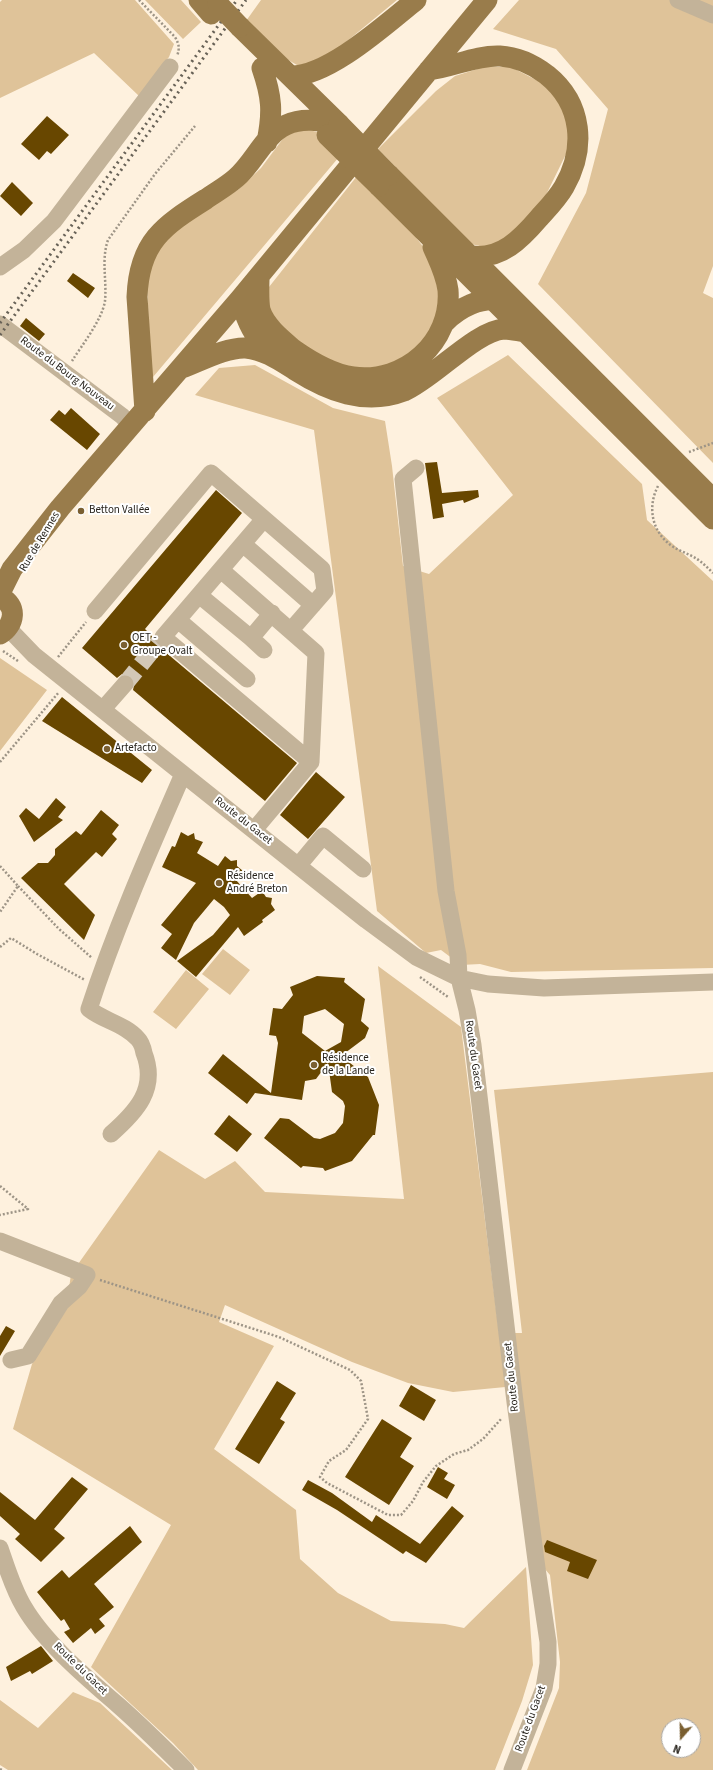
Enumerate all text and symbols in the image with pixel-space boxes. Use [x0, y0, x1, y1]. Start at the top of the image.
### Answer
street label: Route du Bourg Nouveau [17, 334, 117, 414]
place label: Betton Vallée [89, 504, 150, 518]
marker: Betton Vallée [76, 506, 86, 516]
street label: Rue de Rennes [17, 510, 63, 574]
place label: OET - Groupe Ovalt [132, 632, 192, 658]
marker: OET - Groupe Ovalt [119, 640, 129, 650]
place label: Artefacto [115, 742, 157, 756]
marker: Artefacto [102, 744, 112, 754]
street label: Route du Gacet [211, 794, 275, 848]
place label: Résidence André Breton [227, 870, 288, 896]
marker: Résidence André Breton [214, 878, 224, 888]
street label: Route du Gacet [462, 1020, 484, 1090]
place label: Résidence de la Lande [322, 1052, 375, 1078]
marker: Résidence de la Lande [309, 1060, 319, 1070]
street label: Route du Gacet [502, 1342, 522, 1412]
street label: Route du Gacet [50, 1640, 110, 1698]
street label: Route du Gacet [513, 1684, 549, 1754]
north arrow [661, 1718, 701, 1758]
text: N [671, 1741, 683, 1757]

